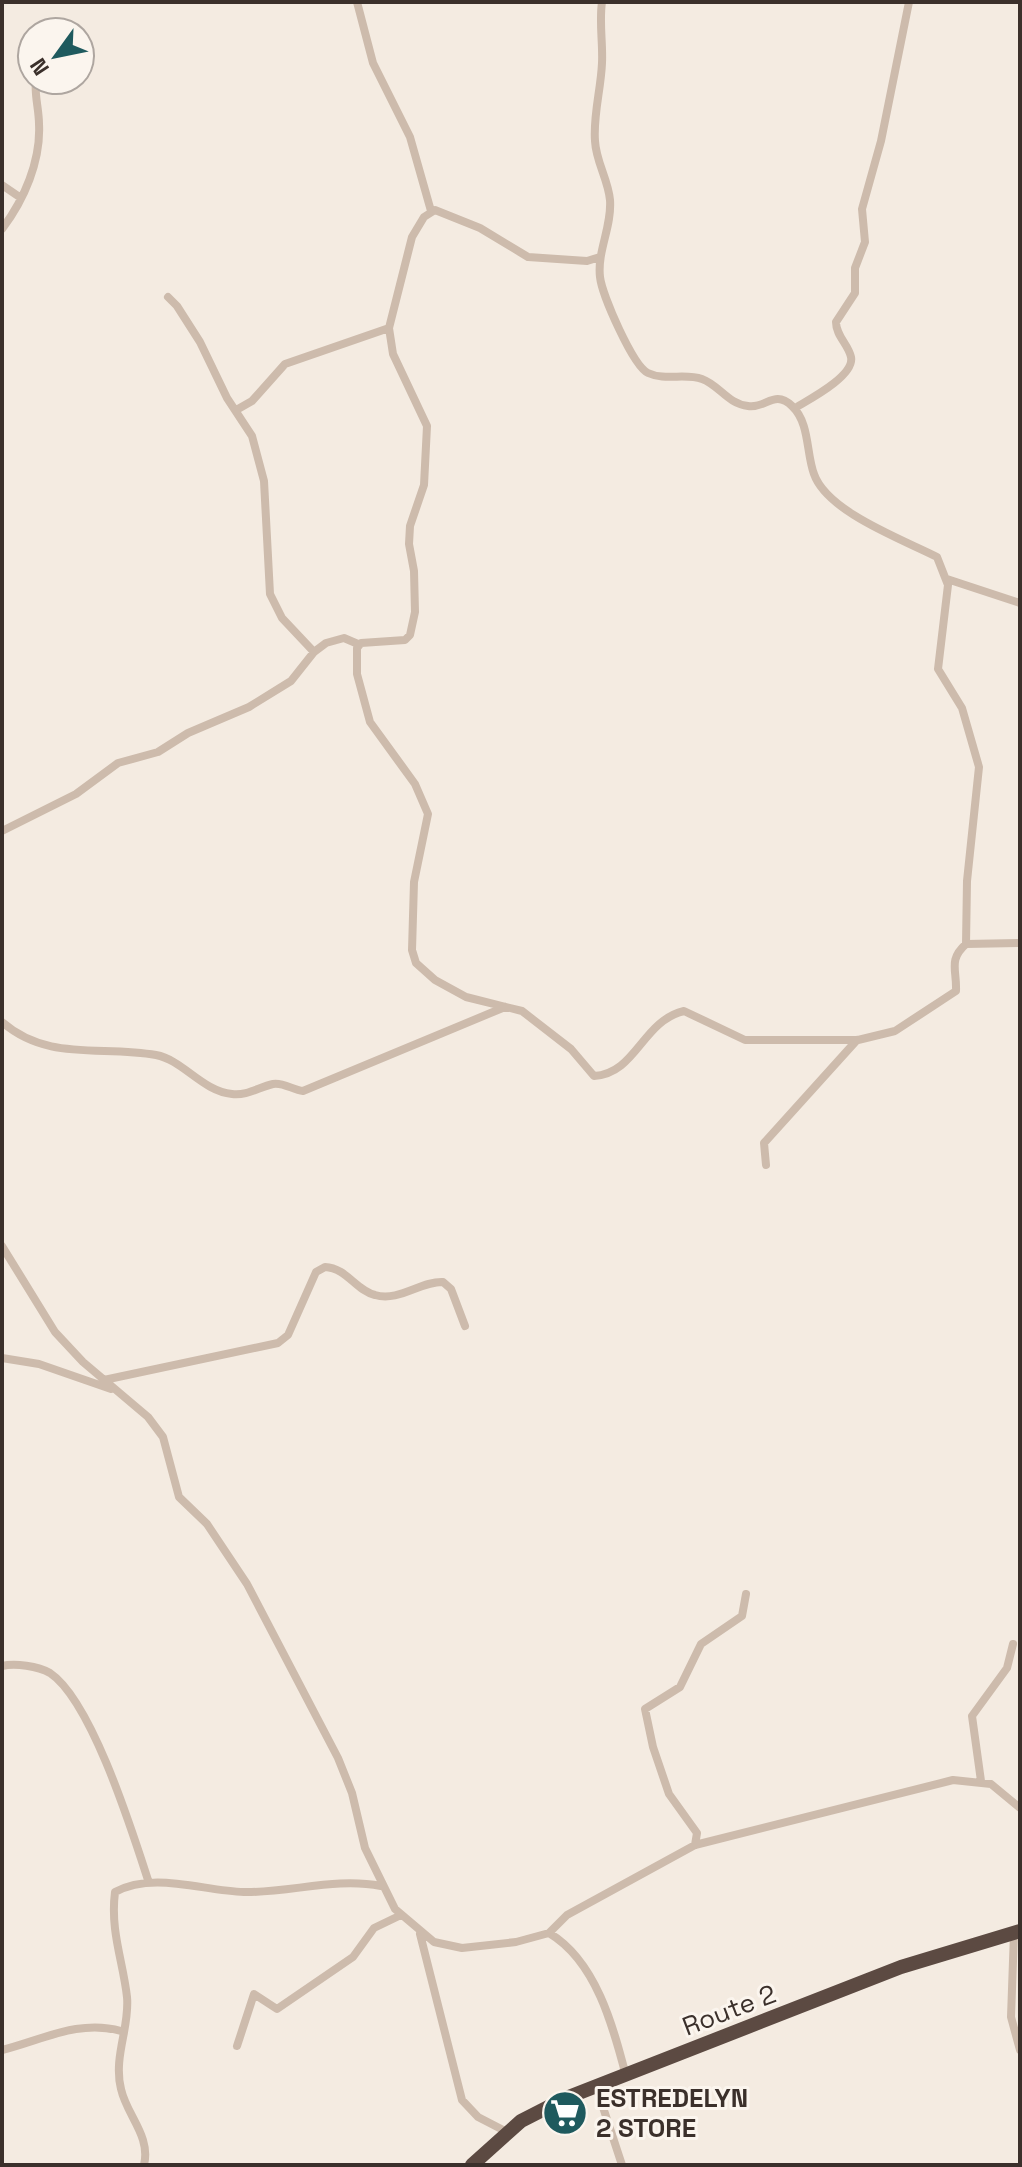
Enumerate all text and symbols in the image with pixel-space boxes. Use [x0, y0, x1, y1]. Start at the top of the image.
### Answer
north arrow [16, 16, 96, 96]
text: N [23, 53, 55, 81]
street label: Route 2 [677, 1977, 781, 2043]
place label: ESTREDELYN 2 STORE [596, 2081, 748, 2145]
supermarket icon: ESTREDELYN 2 STORE [541, 2089, 589, 2137]

